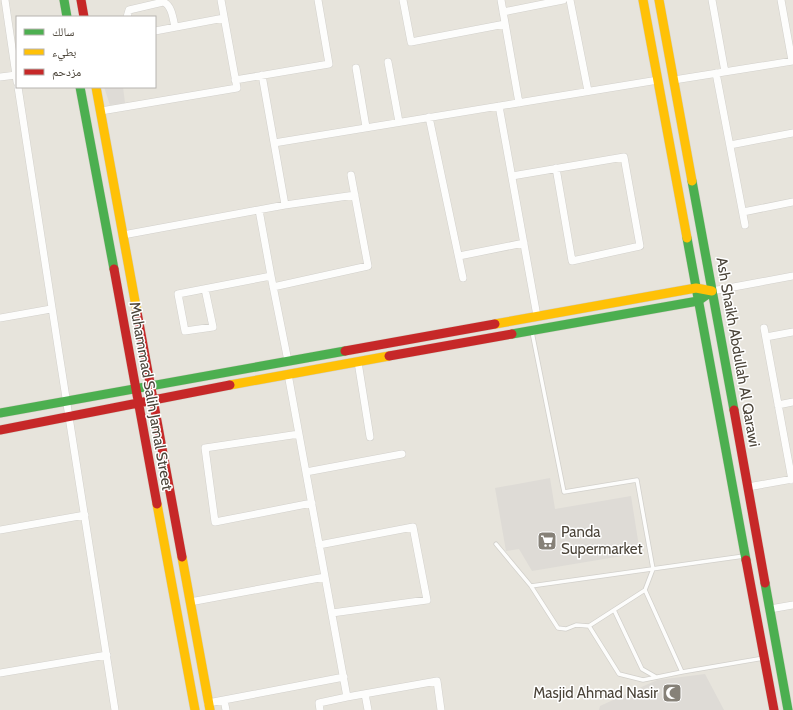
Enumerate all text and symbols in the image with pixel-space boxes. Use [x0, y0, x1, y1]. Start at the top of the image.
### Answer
legend [16, 16, 156, 88]
text: سالك [52, 24, 74, 39]
text: بطيء [52, 44, 76, 62]
text: مزدحم [52, 64, 81, 80]
street label: Ash Shaikh Abdullah Al Qarawi [712, 256, 764, 448]
street label: Muhammad Salih Jamal Street [126, 300, 176, 492]
place label: Panda Supermarket [561, 523, 643, 558]
supermarket icon: Panda Supermarket [536, 530, 558, 552]
mosque icon: Masjid Ahmad Nasir [661, 682, 683, 704]
place label: Masjid Ahmad Nasir [533, 684, 658, 702]

